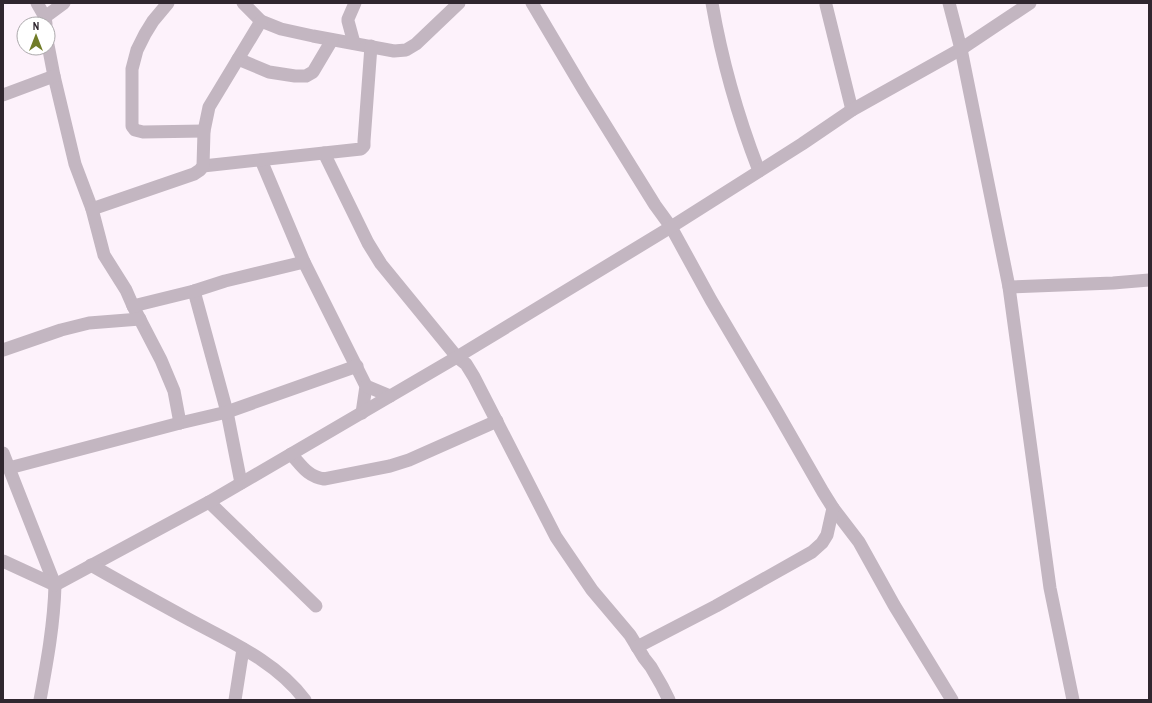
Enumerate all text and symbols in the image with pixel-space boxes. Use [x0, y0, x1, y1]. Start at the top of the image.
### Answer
north arrow [16, 16, 56, 56]
text: N [33, 19, 39, 33]

